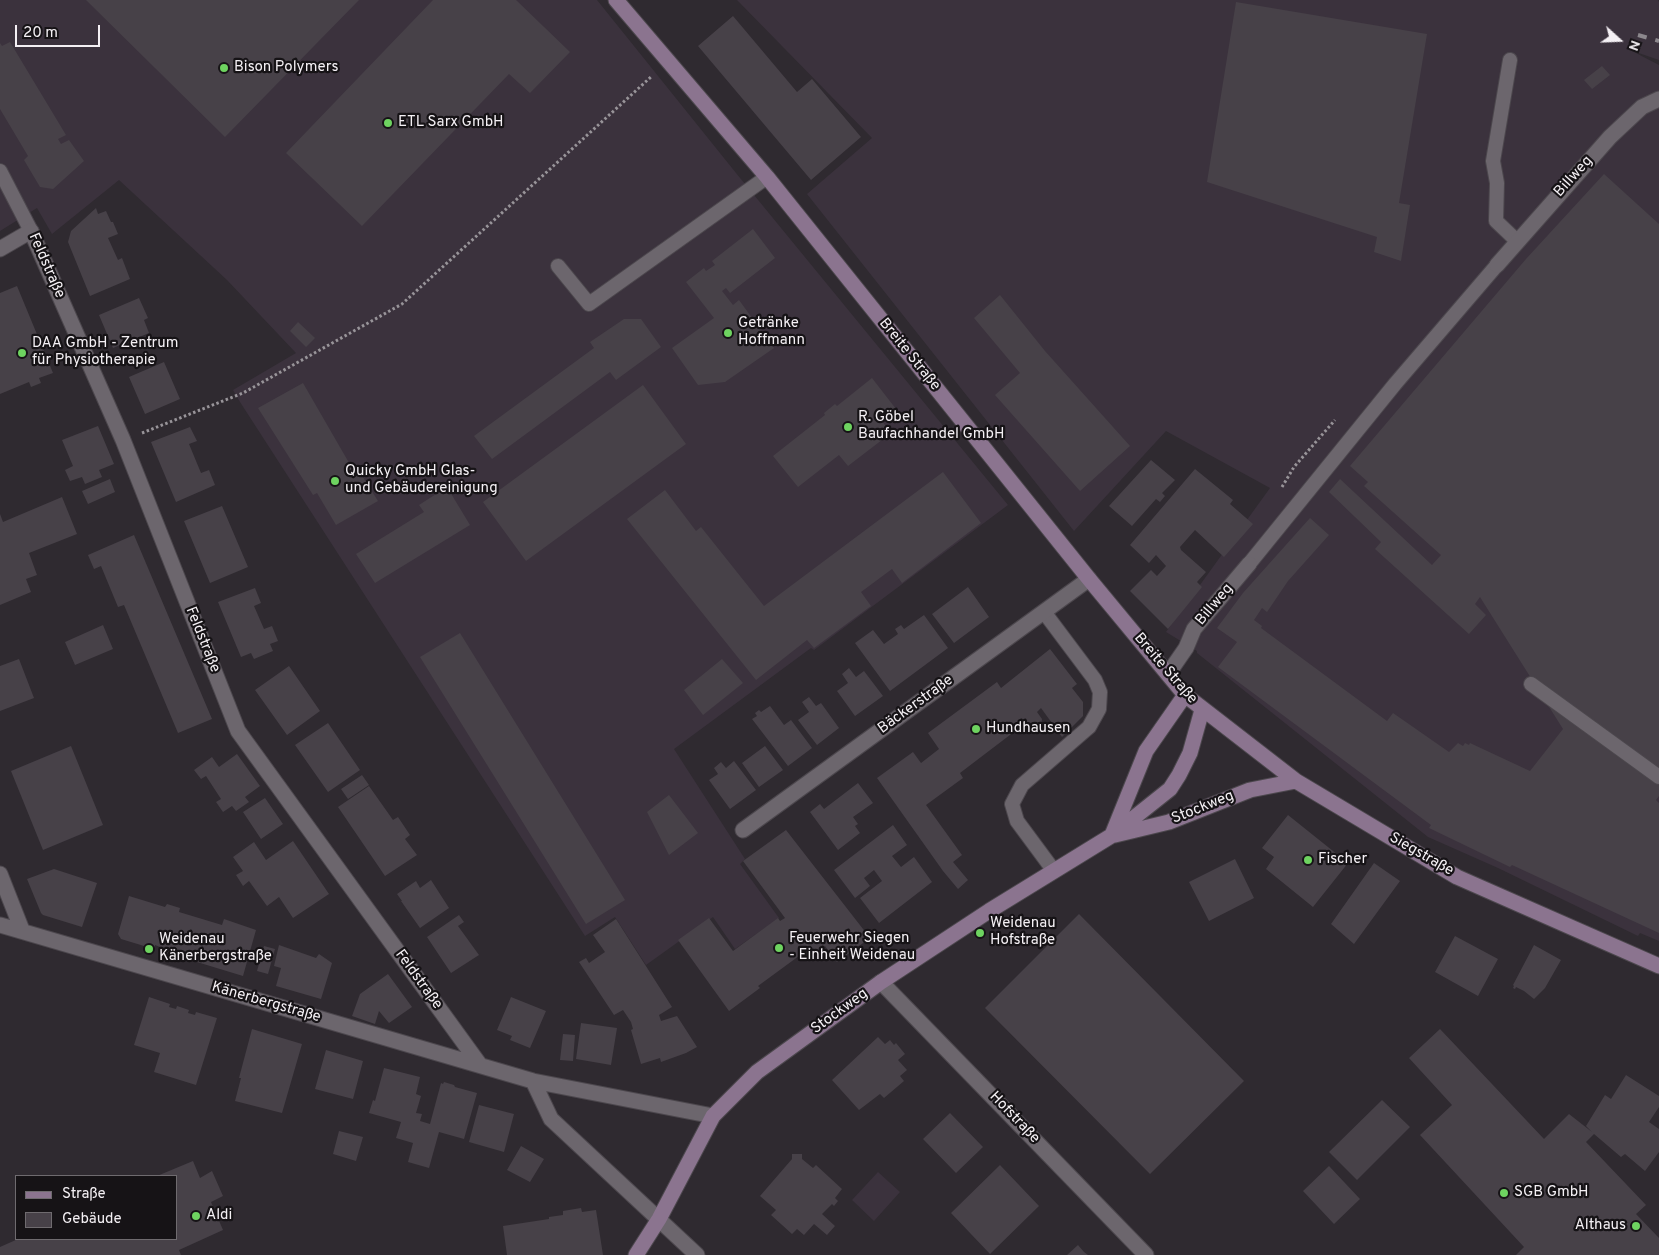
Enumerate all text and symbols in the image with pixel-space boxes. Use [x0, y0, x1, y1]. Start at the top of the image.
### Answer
scale bar [18, 15, 102, 47]
north arrow [1594, 15, 1644, 65]
text: 20 m [23, 24, 58, 43]
text: N [1624, 38, 1643, 53]
place label: Bison Polymers [234, 59, 339, 77]
marker: Bison Polymers [218, 62, 230, 74]
place label: ETL Sarx GmbH [398, 114, 504, 132]
marker: ETL Sarx GmbH [382, 117, 394, 129]
street label: Billweg [1551, 153, 1597, 201]
street label: Feldstraße [24, 231, 68, 301]
place label: Getränke Hoffmann [738, 315, 805, 350]
street label: Breite Straße [874, 315, 944, 395]
marker: Getränke Hoffmann [722, 327, 734, 339]
place label: DAA GmbH - Zentrum für Physiotherapie [32, 335, 178, 370]
marker: DAA GmbH - Zentrum für Physiotherapie [16, 347, 28, 359]
place label: R. Göbel Baufachhandel GmbH [858, 409, 1005, 444]
marker: R. Göbel Baufachhandel GmbH [842, 421, 854, 433]
place label: Quicky GmbH Glas- und Gebäudereinigung [345, 463, 498, 498]
marker: Quicky GmbH Glas- und Gebäudereinigung [329, 475, 341, 487]
street label: Billweg [1192, 580, 1238, 630]
street label: Feldstraße [181, 604, 223, 676]
street label: Breite Straße [1129, 630, 1201, 708]
street label: Bäckerstraße [875, 672, 957, 738]
place label: Hundhausen [986, 720, 1071, 738]
marker: Hundhausen [970, 723, 982, 735]
street label: Stockweg [1169, 787, 1237, 829]
street label: Siegstraße [1386, 829, 1456, 881]
place label: Fischer [1318, 851, 1367, 869]
marker: Fischer [1302, 854, 1314, 866]
place label: Weidenau Hofstraße [990, 915, 1056, 950]
marker: Weidenau Hofstraße [974, 927, 986, 939]
place label: Feuerwehr Siegen - Einheit Weidenau [789, 930, 915, 965]
place label: Weidenau Känerbergstraße [159, 931, 272, 966]
marker: Feuerwehr Siegen - Einheit Weidenau [773, 942, 785, 954]
marker: Weidenau Känerbergstraße [143, 943, 155, 955]
street label: Feldstraße [390, 947, 446, 1013]
street label: Känerbergstraße [209, 979, 323, 1027]
street label: Stockweg [808, 985, 872, 1039]
street label: Hofstraße [985, 1088, 1043, 1148]
legend [15, 1175, 178, 1240]
place label: SGB GmbH [1514, 1184, 1589, 1202]
text: Straße [62, 1185, 106, 1204]
marker: SGB GmbH [1498, 1187, 1510, 1199]
place label: Aldi [206, 1207, 232, 1225]
text: Gebäude [62, 1210, 122, 1229]
marker: Aldi [190, 1210, 202, 1222]
place label: Althaus [1575, 1217, 1626, 1235]
marker: Althaus [1630, 1220, 1642, 1232]

